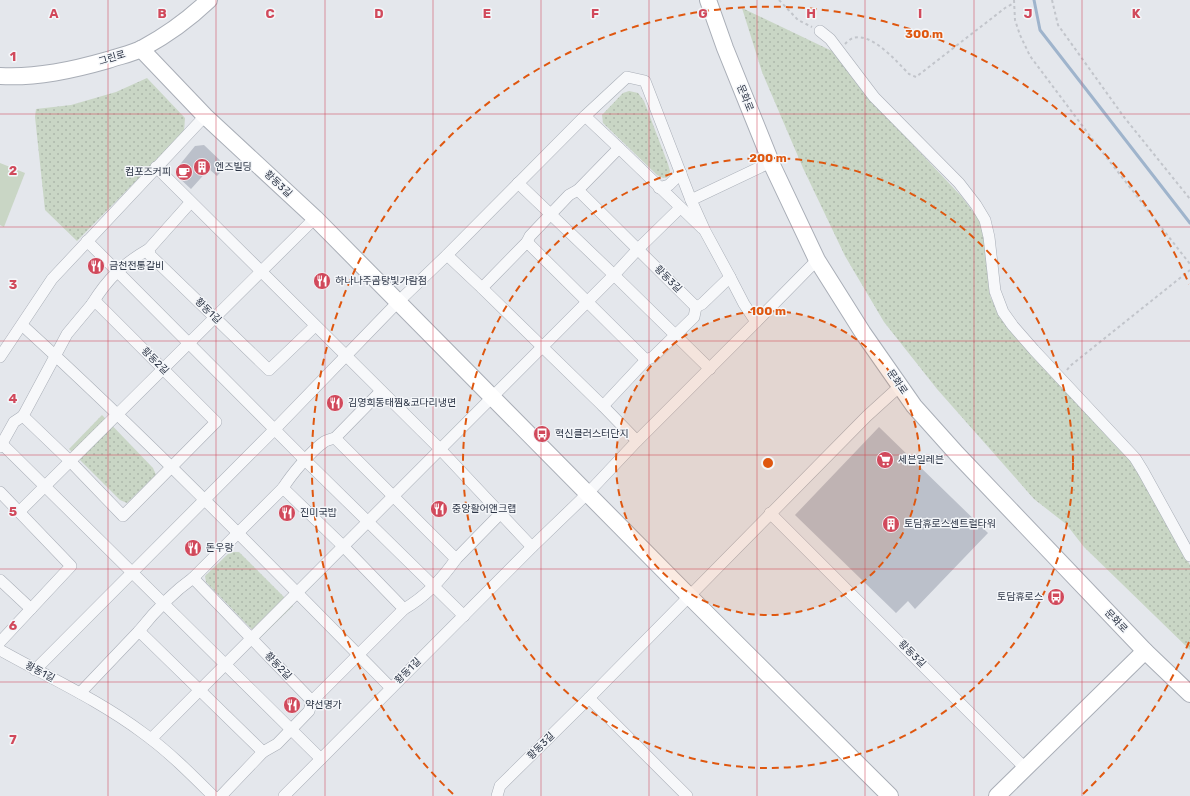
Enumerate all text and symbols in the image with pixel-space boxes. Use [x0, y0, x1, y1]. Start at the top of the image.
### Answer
text: A [49, 6, 59, 21]
text: B [157, 6, 167, 21]
text: C [265, 6, 275, 21]
text: D [374, 6, 384, 21]
text: E [483, 6, 491, 21]
text: F [591, 6, 599, 21]
text: G [698, 6, 708, 21]
text: H [806, 6, 816, 21]
text: I [918, 6, 922, 21]
text: J [1024, 6, 1032, 21]
text: K [1132, 6, 1141, 21]
text: 300 m [905, 27, 943, 41]
street label: 그린로 [97, 48, 127, 68]
text: 1 [10, 49, 16, 64]
street label: 문화로 [734, 83, 756, 113]
text: 200 m [749, 151, 787, 165]
building icon: 엔즈빌딩 [192, 157, 212, 177]
place label: 엔즈빌딩 [215, 161, 252, 173]
cafe icon: 컴포즈커피 [174, 162, 194, 182]
text: 2 [9, 163, 17, 178]
place label: 컴포즈커피 [125, 166, 171, 178]
street label: 황동3길 [262, 168, 294, 200]
restaurant icon: 금천전통갈비 [86, 256, 106, 276]
place label: 금천전통갈비 [109, 260, 164, 272]
street label: 황동3길 [652, 263, 684, 295]
restaurant icon: 하나나주곰탕빛가람점 [312, 271, 332, 291]
place label: 하나나주곰탕빛가람점 [335, 275, 427, 287]
text: 3 [9, 277, 18, 292]
street label: 황동1길 [192, 296, 224, 326]
text: 100 m [750, 304, 786, 318]
street label: 황동2길 [139, 345, 171, 377]
street label: 문화로 [884, 367, 910, 397]
text: 4 [9, 391, 18, 406]
restaurant icon: 김영희동태찜&코다리냉면 [325, 393, 345, 413]
place label: 김영희동태찜&코다리냉면 [348, 397, 456, 409]
bus stop icon: 혁신클러스터단지 [532, 424, 552, 444]
place label: 혁신클러스터단지 [555, 428, 629, 440]
supermarket icon: 세븐일레븐 [875, 450, 895, 470]
place label: 세븐일레븐 [898, 454, 944, 466]
centre of rings [761, 456, 775, 470]
restaurant icon: 중앙활어앤크랩 [429, 499, 449, 519]
restaurant icon: 진미국밥 [277, 503, 297, 523]
place label: 중앙활어앤크랩 [452, 503, 516, 515]
text: 5 [9, 504, 17, 519]
place label: 진미국밥 [300, 507, 338, 519]
building icon: 토담휴로스센트럴타워 [881, 514, 901, 534]
place label: 토담휴로스센트럴타워 [904, 518, 996, 530]
restaurant icon: 돈우랑 [183, 538, 203, 558]
place label: 돈우랑 [206, 542, 234, 554]
bus stop icon: 토담휴로스 [1046, 587, 1066, 607]
place label: 토담휴로스 [997, 591, 1043, 603]
street label: 문화로 [1102, 607, 1130, 635]
text: 6 [9, 618, 18, 633]
street label: 황동3길 [896, 638, 928, 670]
street label: 황동2길 [262, 650, 294, 682]
street label: 황동1길 [392, 655, 424, 687]
street label: 황동1길 [23, 659, 57, 685]
restaurant icon: 약선명가 [282, 695, 302, 715]
place label: 약선명가 [305, 699, 342, 711]
street label: 황동3길 [525, 730, 557, 762]
text: 7 [9, 732, 17, 747]

